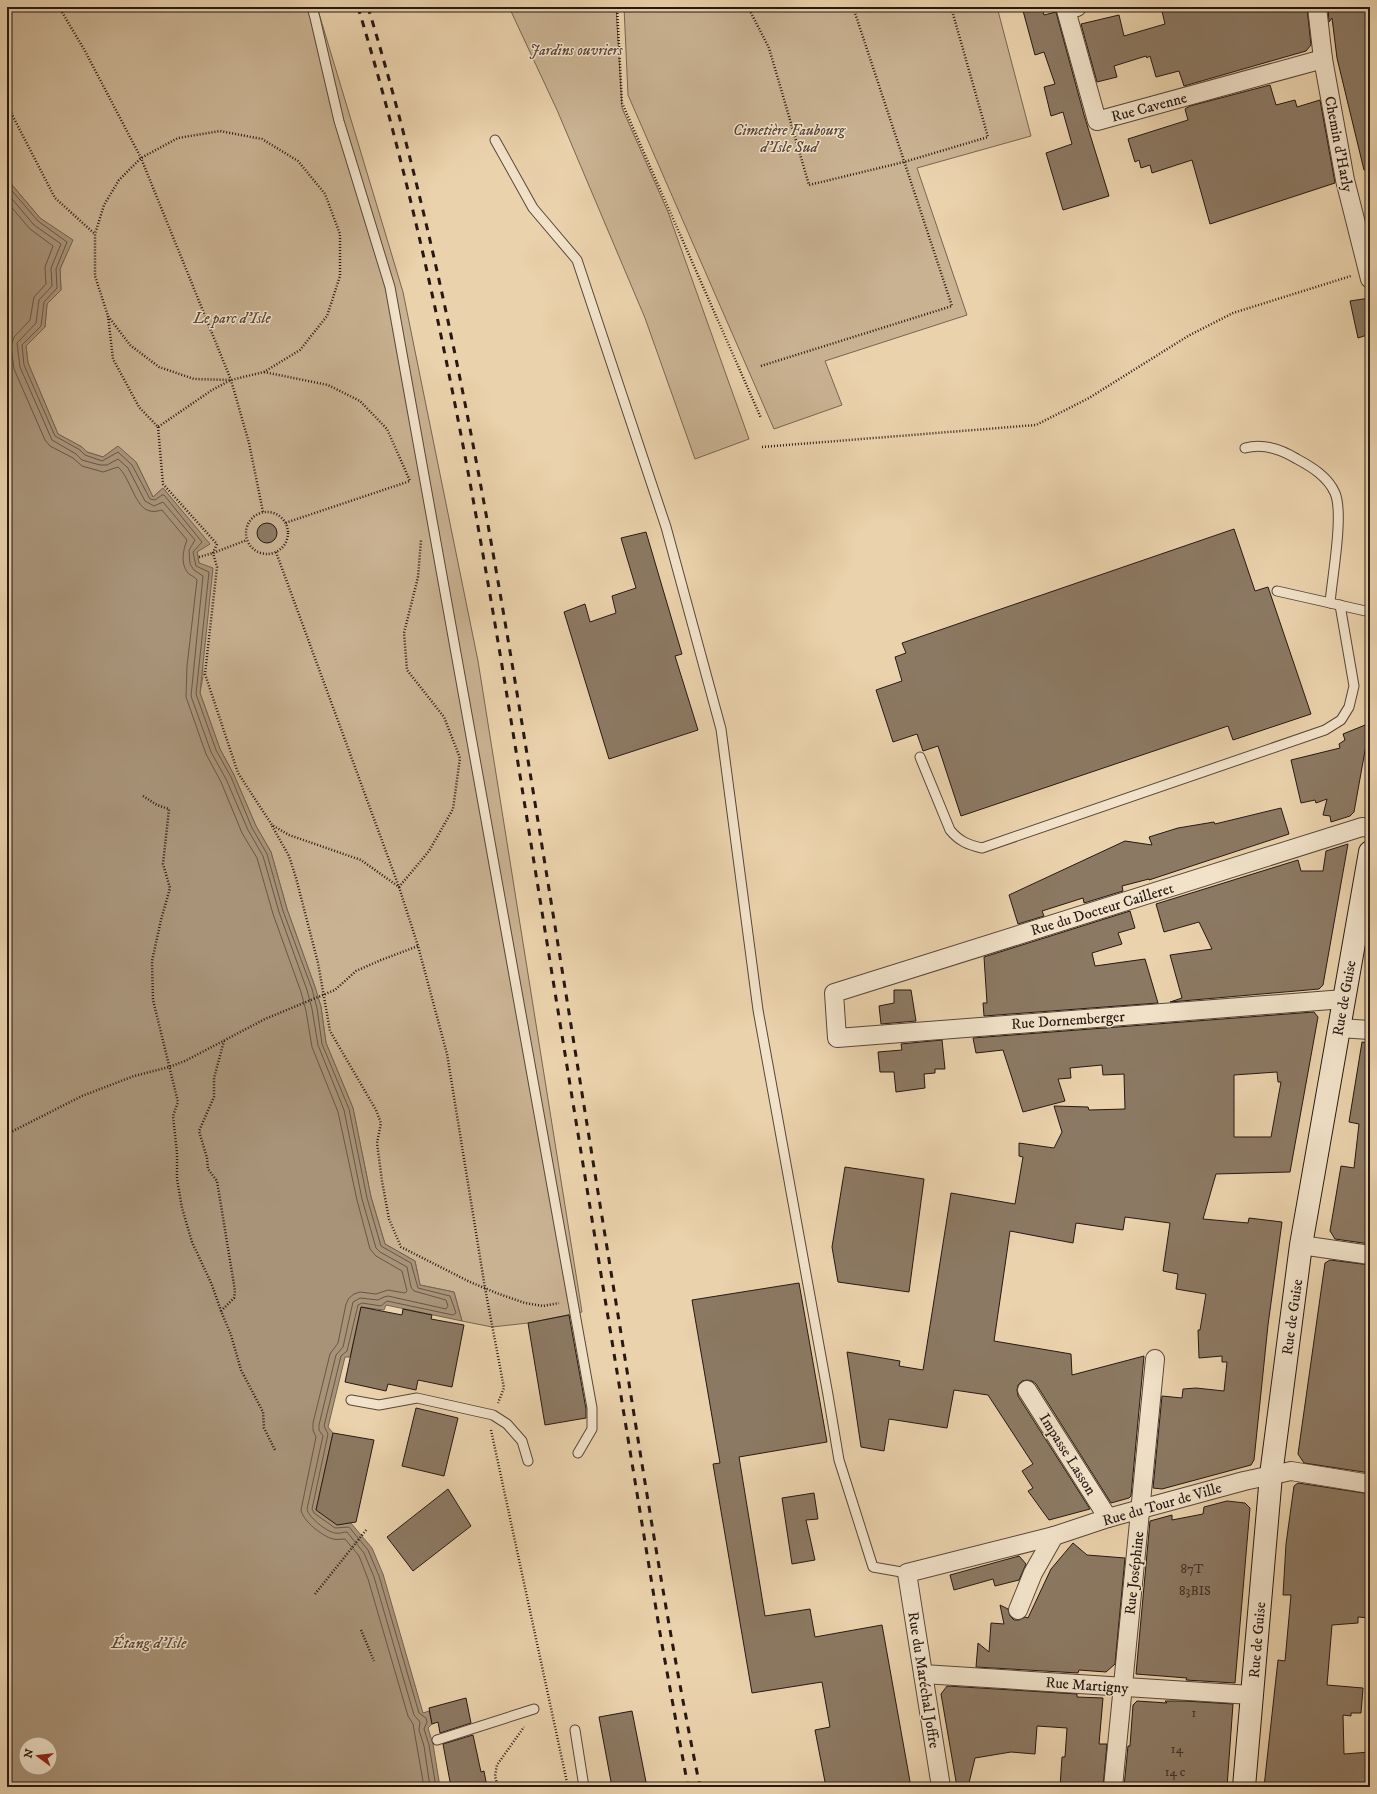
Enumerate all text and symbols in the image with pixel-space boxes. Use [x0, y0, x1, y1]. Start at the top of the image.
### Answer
park label: Jardins ouvriers [529, 41, 623, 60]
street label: Rue Cavenne [1109, 88, 1189, 127]
street label: Chemin d'Harly [1320, 94, 1357, 195]
park label: Cimetière Faubourg d'Isle Sud [733, 121, 847, 157]
park label: Le parc d'Isle [192, 309, 271, 328]
street label: Rue du Docteur Cailleret [1028, 879, 1176, 940]
street label: Rue de Guise [1329, 959, 1360, 1037]
street label: Rue Dornemberger [1011, 1007, 1126, 1034]
street label: Rue de Guise [1278, 1278, 1307, 1356]
street label: Impasse Lasson [1035, 1410, 1100, 1499]
street label: Rue du Tour de Ville [1100, 1478, 1224, 1531]
street label: Rue Joséphine [1121, 1530, 1148, 1616]
house number: 87T [1180, 1561, 1204, 1577]
house number: 83BIS [1179, 1583, 1211, 1599]
street label: Rue de Guise [1245, 1601, 1270, 1679]
street label: Rue du Maréchal Joffre [903, 1610, 944, 1750]
water label: Étang d'Isle [111, 1633, 187, 1653]
street label: Rue Martigny [1045, 1673, 1130, 1698]
house number: 1 [1192, 1705, 1197, 1721]
north arrow [18, 1736, 58, 1776]
house number: 14 [1171, 1741, 1184, 1757]
text: N [21, 1747, 37, 1760]
house number: 14 c [1165, 1764, 1186, 1780]

